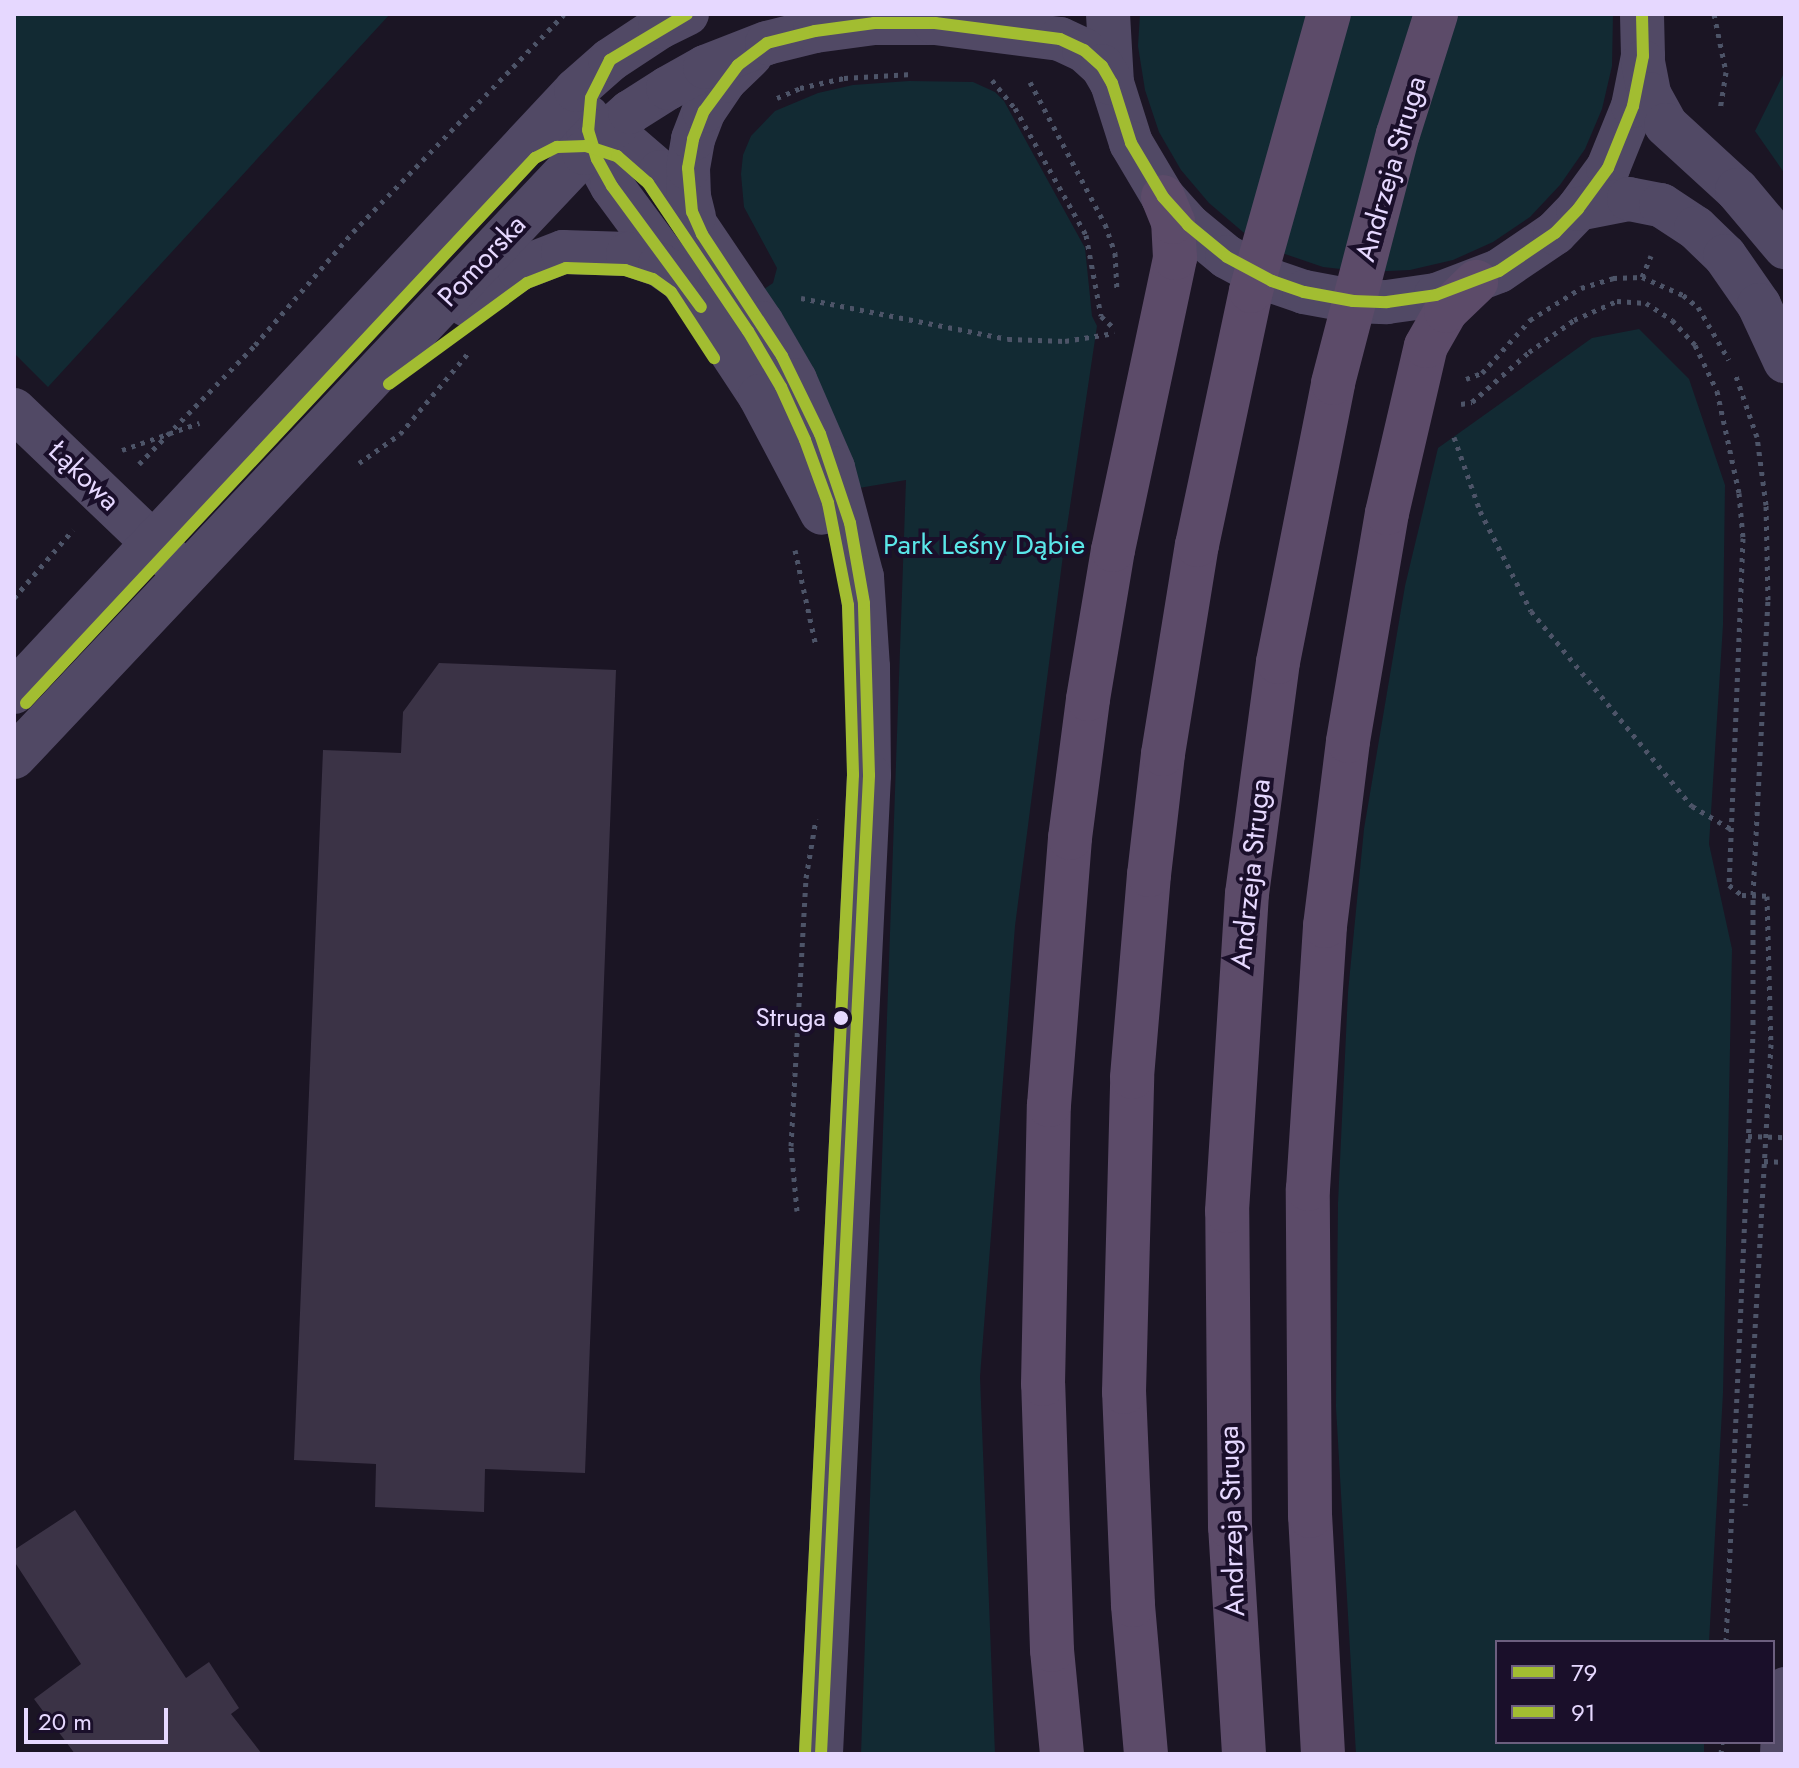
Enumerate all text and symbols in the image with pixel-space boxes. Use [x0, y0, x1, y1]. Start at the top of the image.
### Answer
street label: Andrzeja Struga [1349, 73, 1433, 265]
street label: Pomorska [431, 208, 533, 314]
street label: Łąkowa [42, 434, 126, 518]
park label: Park Leśny Dąbie [883, 528, 1085, 562]
street label: Andrzeja Struga [1224, 777, 1278, 971]
place label: Struga [756, 1002, 826, 1034]
marker: Struga [833, 1010, 849, 1026]
street label: Andrzeja Struga [1212, 1425, 1252, 1617]
legend [1495, 1640, 1775, 1744]
text: 79 [1571, 1655, 1597, 1690]
scale bar [28, 1692, 172, 1742]
text: 91 [1571, 1695, 1596, 1730]
text: 20 m [38, 1704, 92, 1739]

